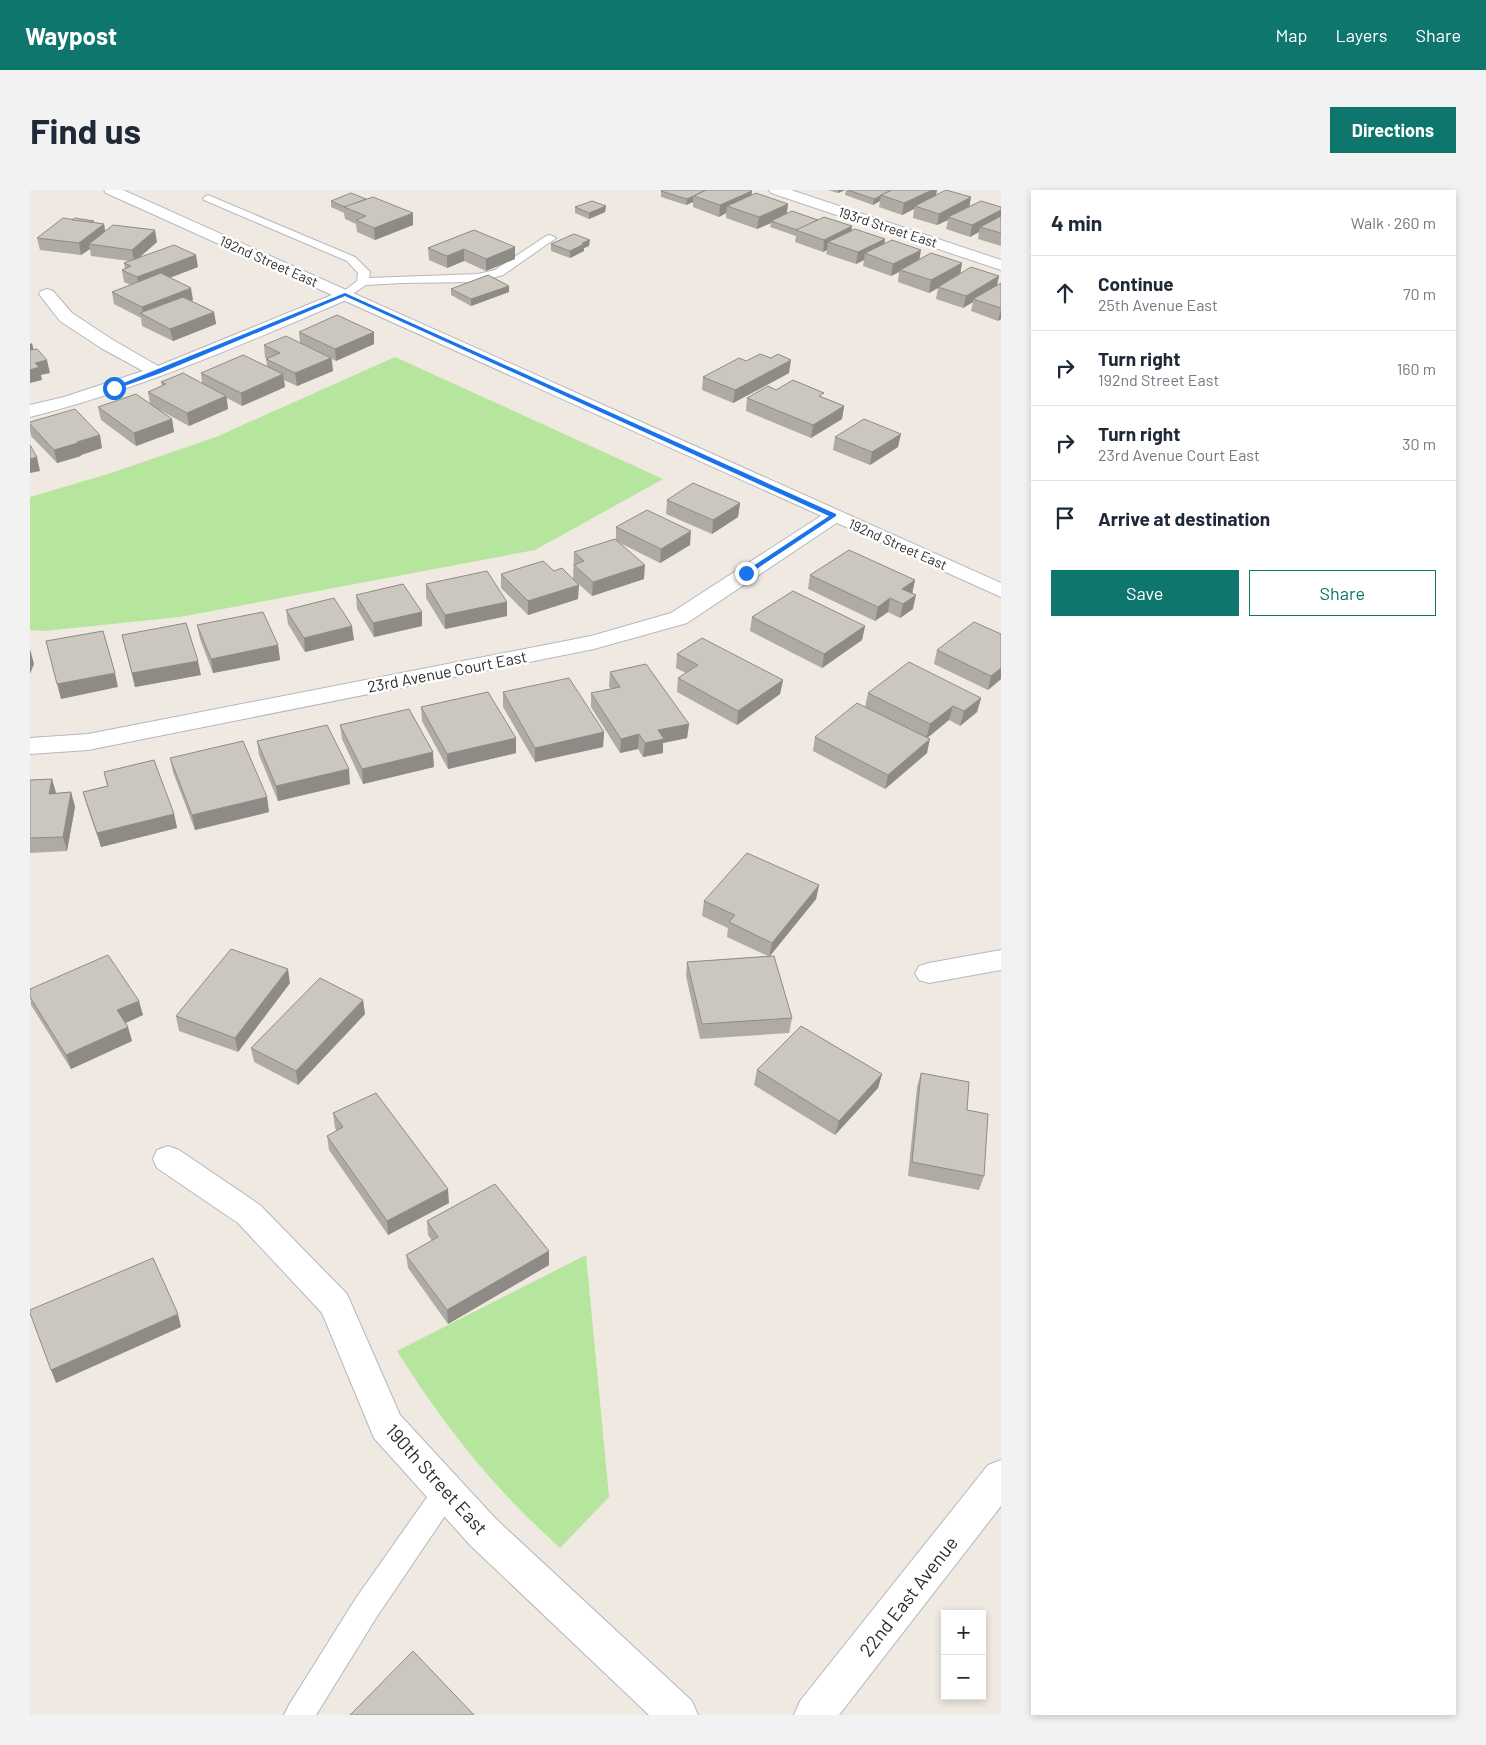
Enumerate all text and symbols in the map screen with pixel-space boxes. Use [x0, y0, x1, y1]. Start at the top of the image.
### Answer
text: Waypost [25, 21, 117, 50]
text: Map [1275, 24, 1307, 46]
text: Layers [1335, 24, 1388, 46]
text: Share [1416, 24, 1461, 46]
button: Directions [1330, 107, 1456, 153]
text: Find us [30, 109, 141, 151]
street label: 193rd Street East [836, 203, 940, 251]
text: 4 min [1051, 210, 1102, 235]
text: Walk · 260 m [1351, 213, 1436, 232]
street label: 192nd Street East [217, 232, 321, 290]
text: Continue [1098, 272, 1174, 295]
icon: ahead [1051, 279, 1079, 307]
text: 70 m [1403, 284, 1436, 303]
text: 25th Avenue East [1098, 295, 1218, 314]
text: Turn right [1098, 347, 1180, 370]
icon: right [1051, 354, 1079, 382]
text: 160 m [1397, 359, 1436, 378]
text: 192nd Street East [1098, 370, 1219, 389]
route start [103, 377, 126, 400]
text: Turn right [1098, 422, 1180, 445]
icon: right [1051, 429, 1079, 457]
text: 30 m [1402, 434, 1436, 453]
text: 23rd Avenue Court East [1098, 445, 1260, 464]
icon: arrive [1051, 504, 1079, 532]
text: Arrive at destination [1098, 507, 1270, 530]
street label: 192nd Street East [846, 515, 950, 573]
route end [735, 562, 758, 585]
button: Save [1051, 570, 1239, 616]
button: Share [1249, 570, 1436, 616]
street label: 23rd Avenue Court East [366, 646, 528, 696]
street label: 190th Street East [381, 1419, 493, 1539]
street label: 22nd East Avenue [854, 1531, 962, 1661]
map controls [941, 1610, 986, 1700]
button: + [941, 1610, 986, 1655]
button: − [941, 1655, 986, 1700]

